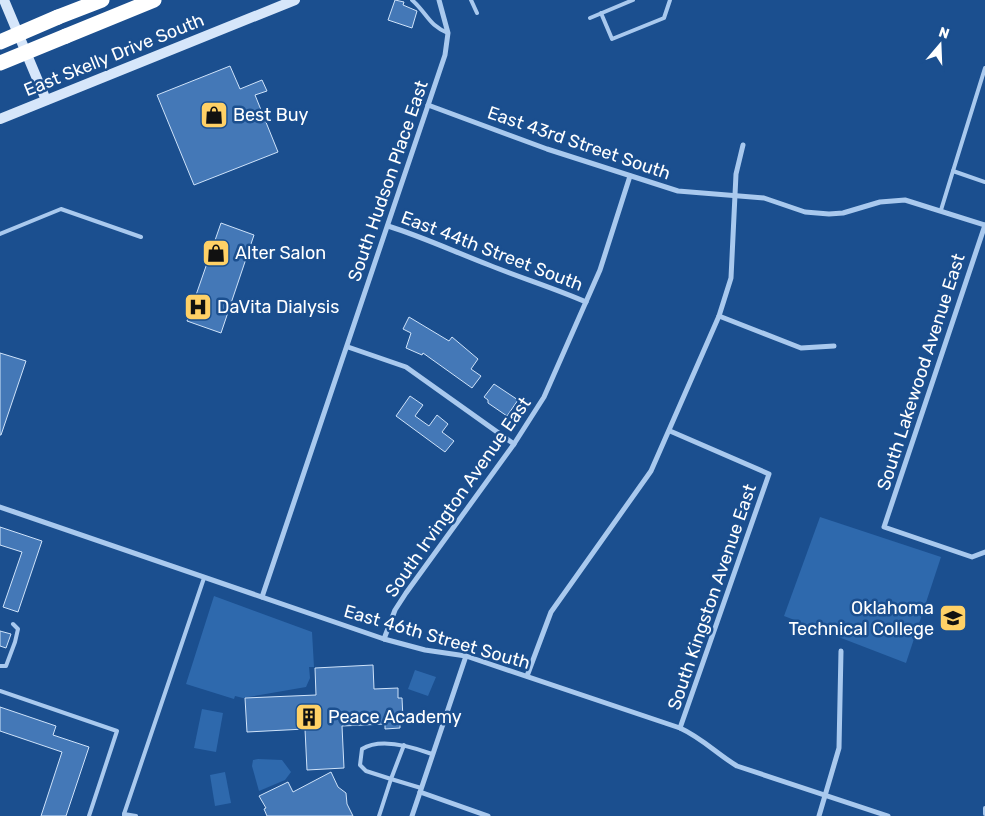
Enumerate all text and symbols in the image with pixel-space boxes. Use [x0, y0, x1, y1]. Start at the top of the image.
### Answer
street label: East Skelly Drive South [21, 9, 207, 101]
north arrow [915, 20, 965, 70]
text: N [937, 24, 952, 43]
street label: South Hudson Place East [343, 78, 433, 284]
shop icon: Best Buy [199, 100, 229, 130]
street label: East 43rd Street South [485, 101, 673, 185]
place label: Best Buy [233, 104, 309, 126]
street label: East 44th Street South [398, 206, 586, 296]
shop icon: Alter Salon [201, 238, 231, 268]
place label: Alter Salon [235, 242, 326, 264]
street label: South Lakewood Avenue East [872, 251, 970, 493]
hospital icon: DaVita Dialysis [183, 292, 213, 322]
place label: DaVita Dialysis [217, 296, 339, 318]
street label: South Irvington Avenue East [380, 393, 536, 601]
street label: South Kingston Avenue East [663, 481, 761, 713]
place label: Oklahoma Technical College [788, 597, 934, 640]
street label: East 46th Street South [341, 600, 533, 674]
school or university icon: Oklahoma Technical College [938, 603, 968, 633]
building icon: Peace Academy [294, 702, 324, 732]
place label: Peace Academy [328, 706, 462, 728]

